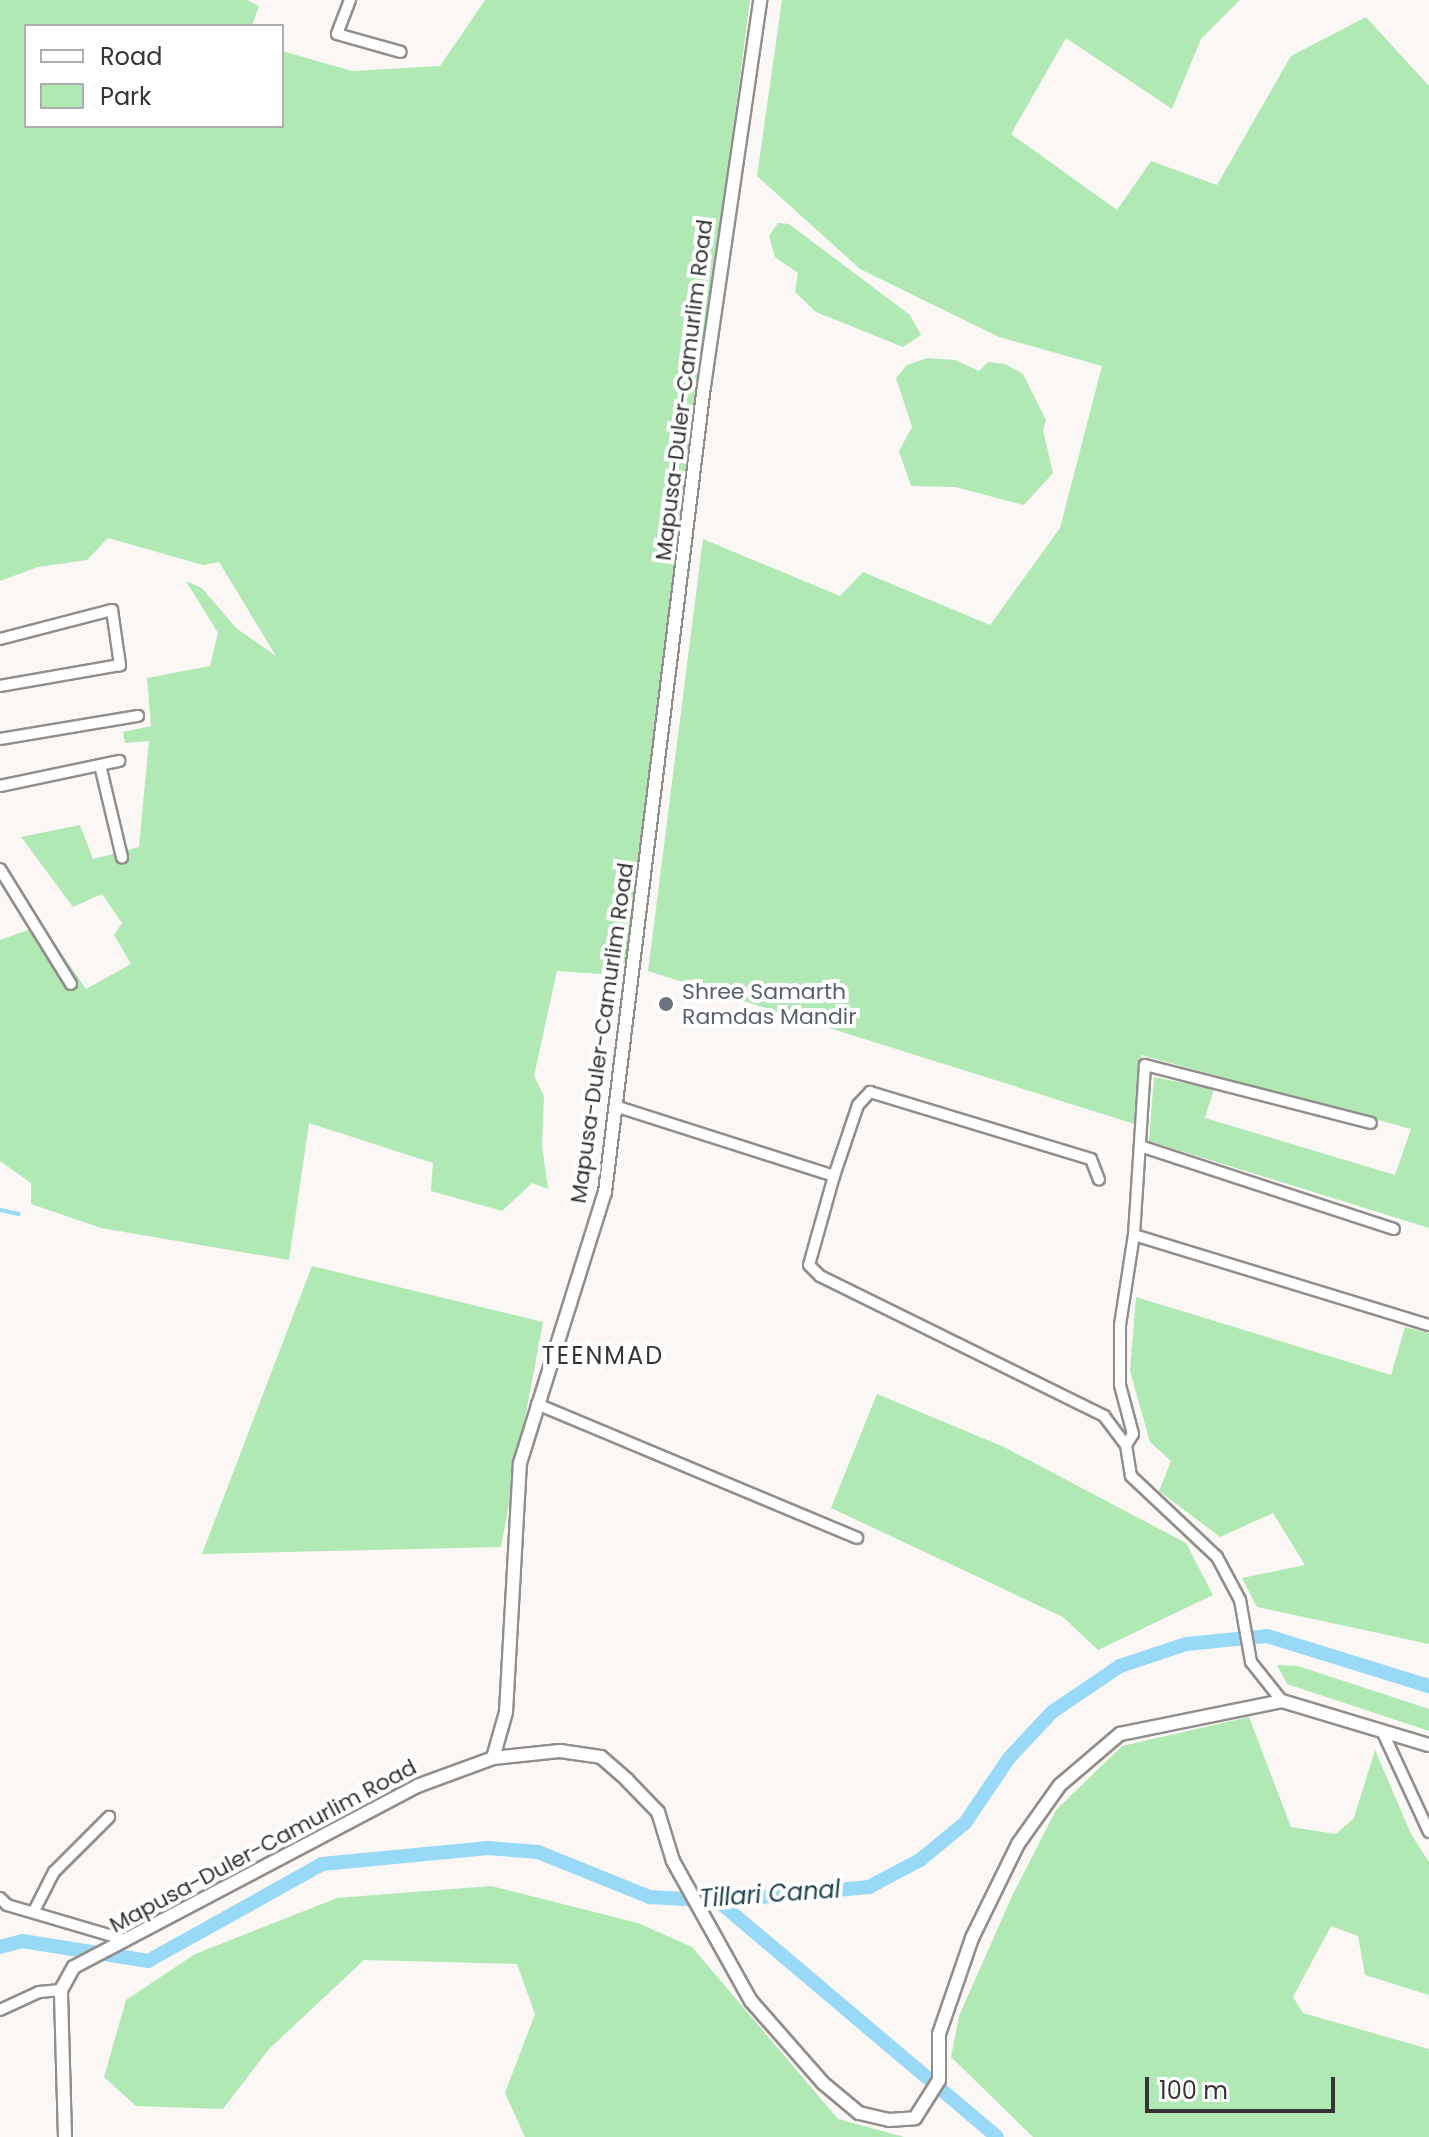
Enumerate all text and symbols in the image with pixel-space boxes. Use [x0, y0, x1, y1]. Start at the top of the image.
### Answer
legend [24, 24, 284, 128]
text: Road [100, 40, 162, 73]
text: Park [100, 80, 151, 113]
street label: Mapusa-Duler-Camurlim Road [650, 218, 718, 562]
street label: Mapusa-Duler-Camurlim Road [565, 861, 639, 1205]
place label: Shree Samarth Ramdas Mandir [682, 978, 856, 1030]
marker: Shree Samarth Ramdas Mandir [657, 995, 675, 1013]
district label: TEENMAD [542, 1342, 664, 1370]
street label: Mapusa-Duler-Camurlim Road [105, 1754, 421, 1938]
water label: Tillari Canal [699, 1875, 841, 1913]
scale bar [1149, 2061, 1339, 2111]
text: 100 m [1159, 2074, 1228, 2107]

